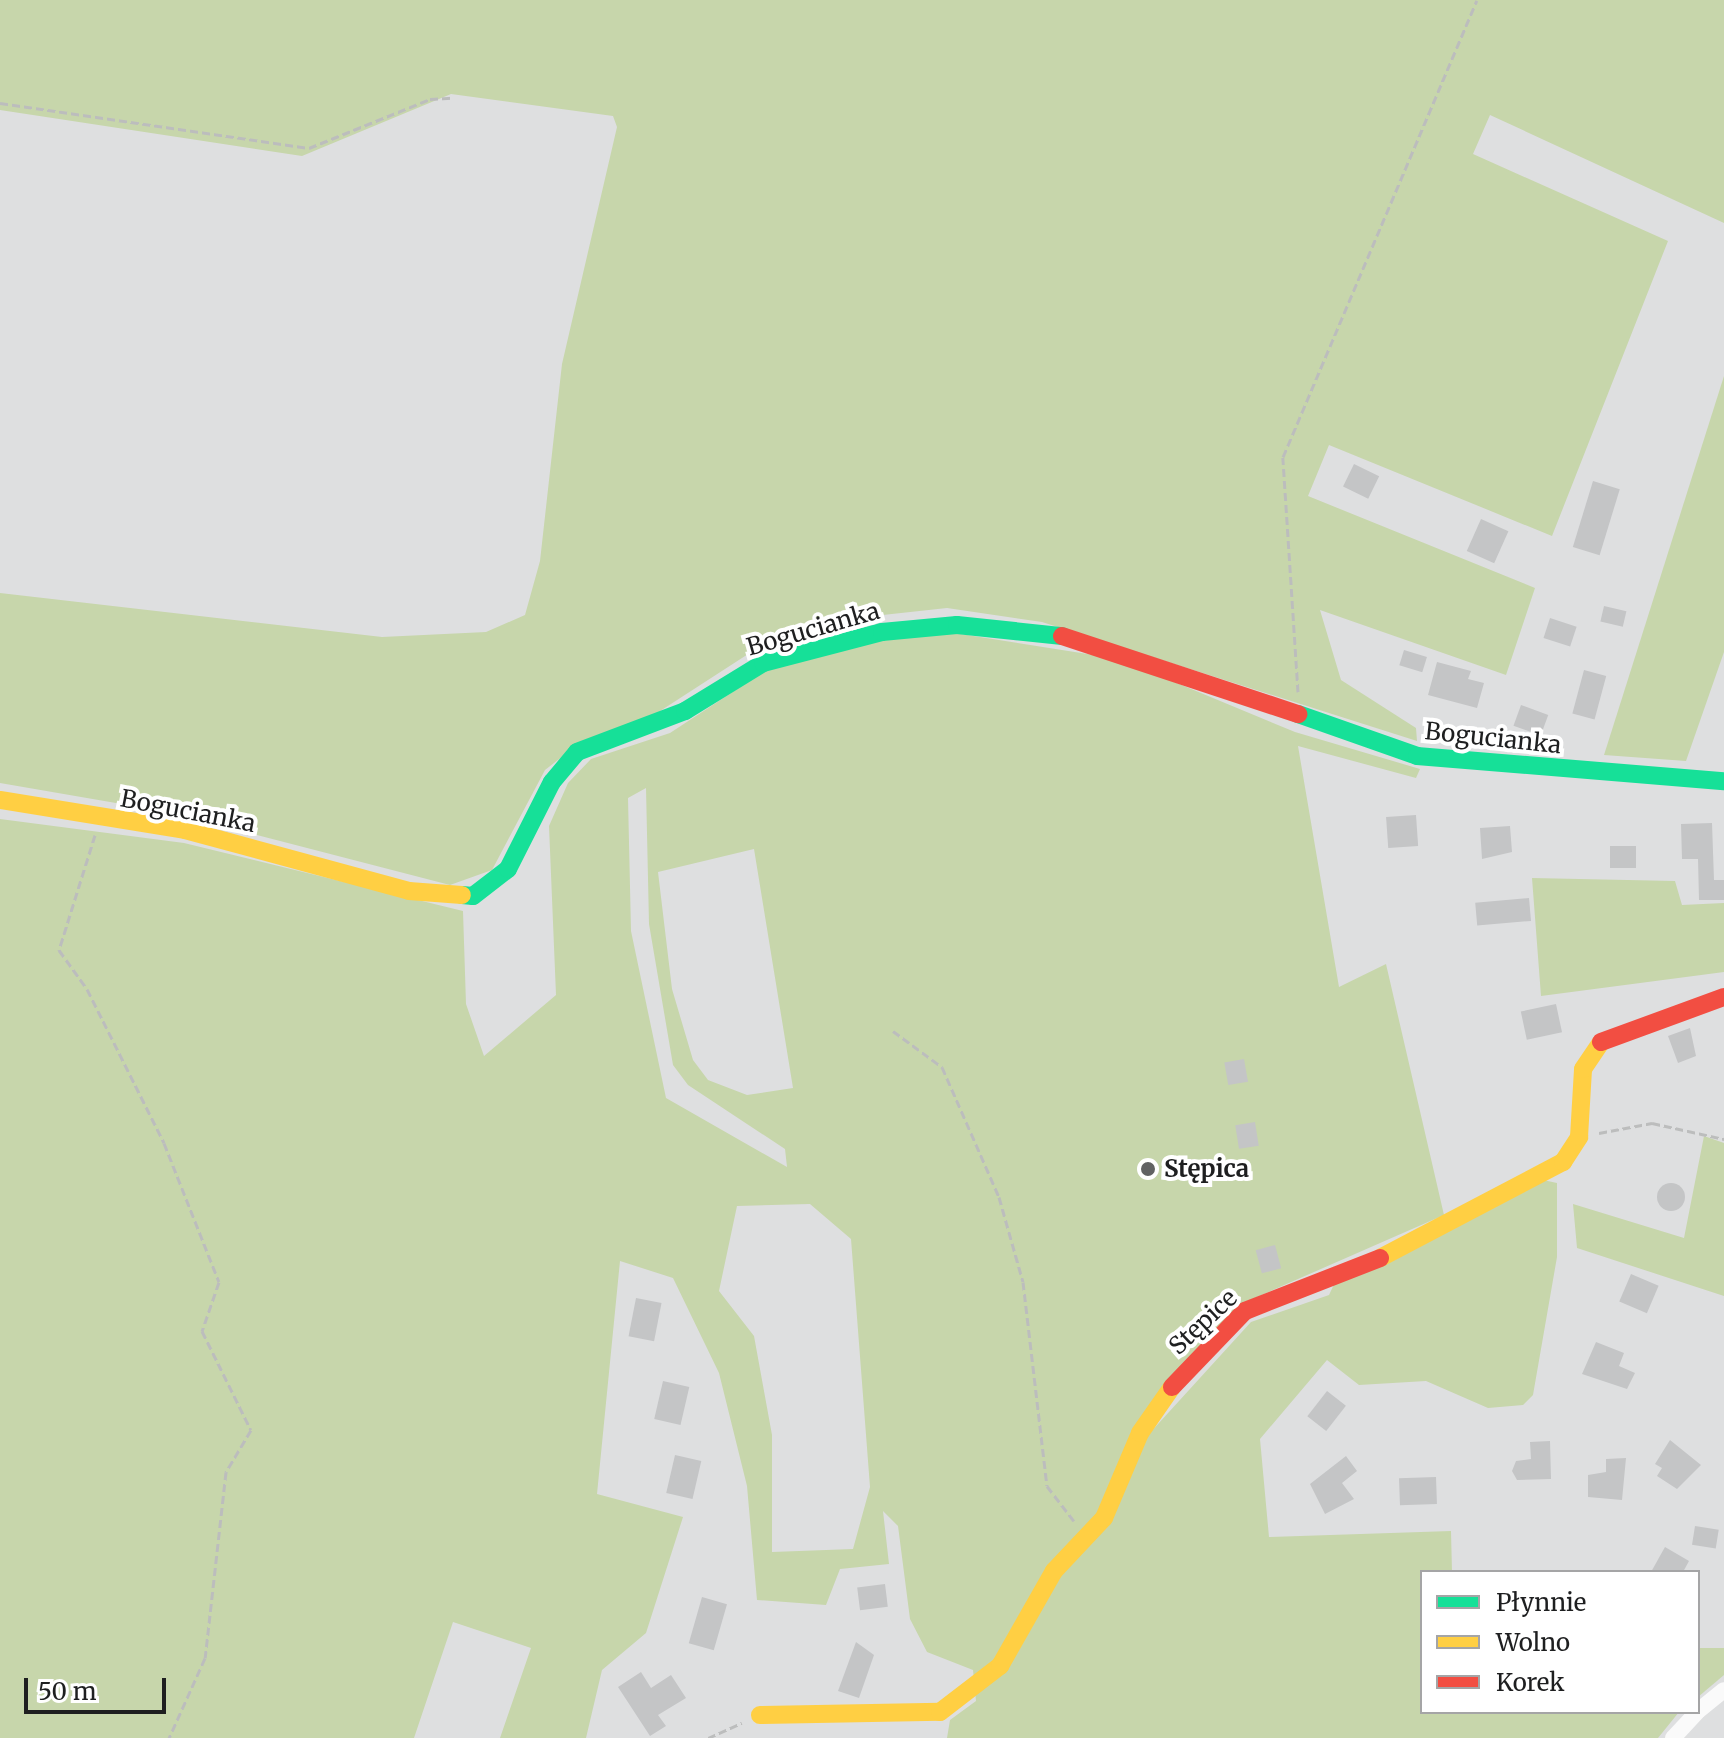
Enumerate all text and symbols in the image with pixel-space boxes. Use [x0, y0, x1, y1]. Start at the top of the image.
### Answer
street label: Bogucianka [743, 596, 883, 662]
street label: Bogucianka [1423, 717, 1563, 759]
street label: Bogucianka [118, 784, 258, 838]
place label: Stępica [1164, 1155, 1249, 1183]
marker: Stępica [1139, 1160, 1157, 1178]
street label: Stępice [1163, 1283, 1243, 1361]
legend [1420, 1570, 1700, 1714]
text: Płynnie [1496, 1587, 1586, 1618]
text: Wolno [1496, 1627, 1570, 1658]
scale bar [28, 1662, 170, 1712]
text: Korek [1496, 1667, 1564, 1698]
text: 50 m [38, 1676, 97, 1707]

